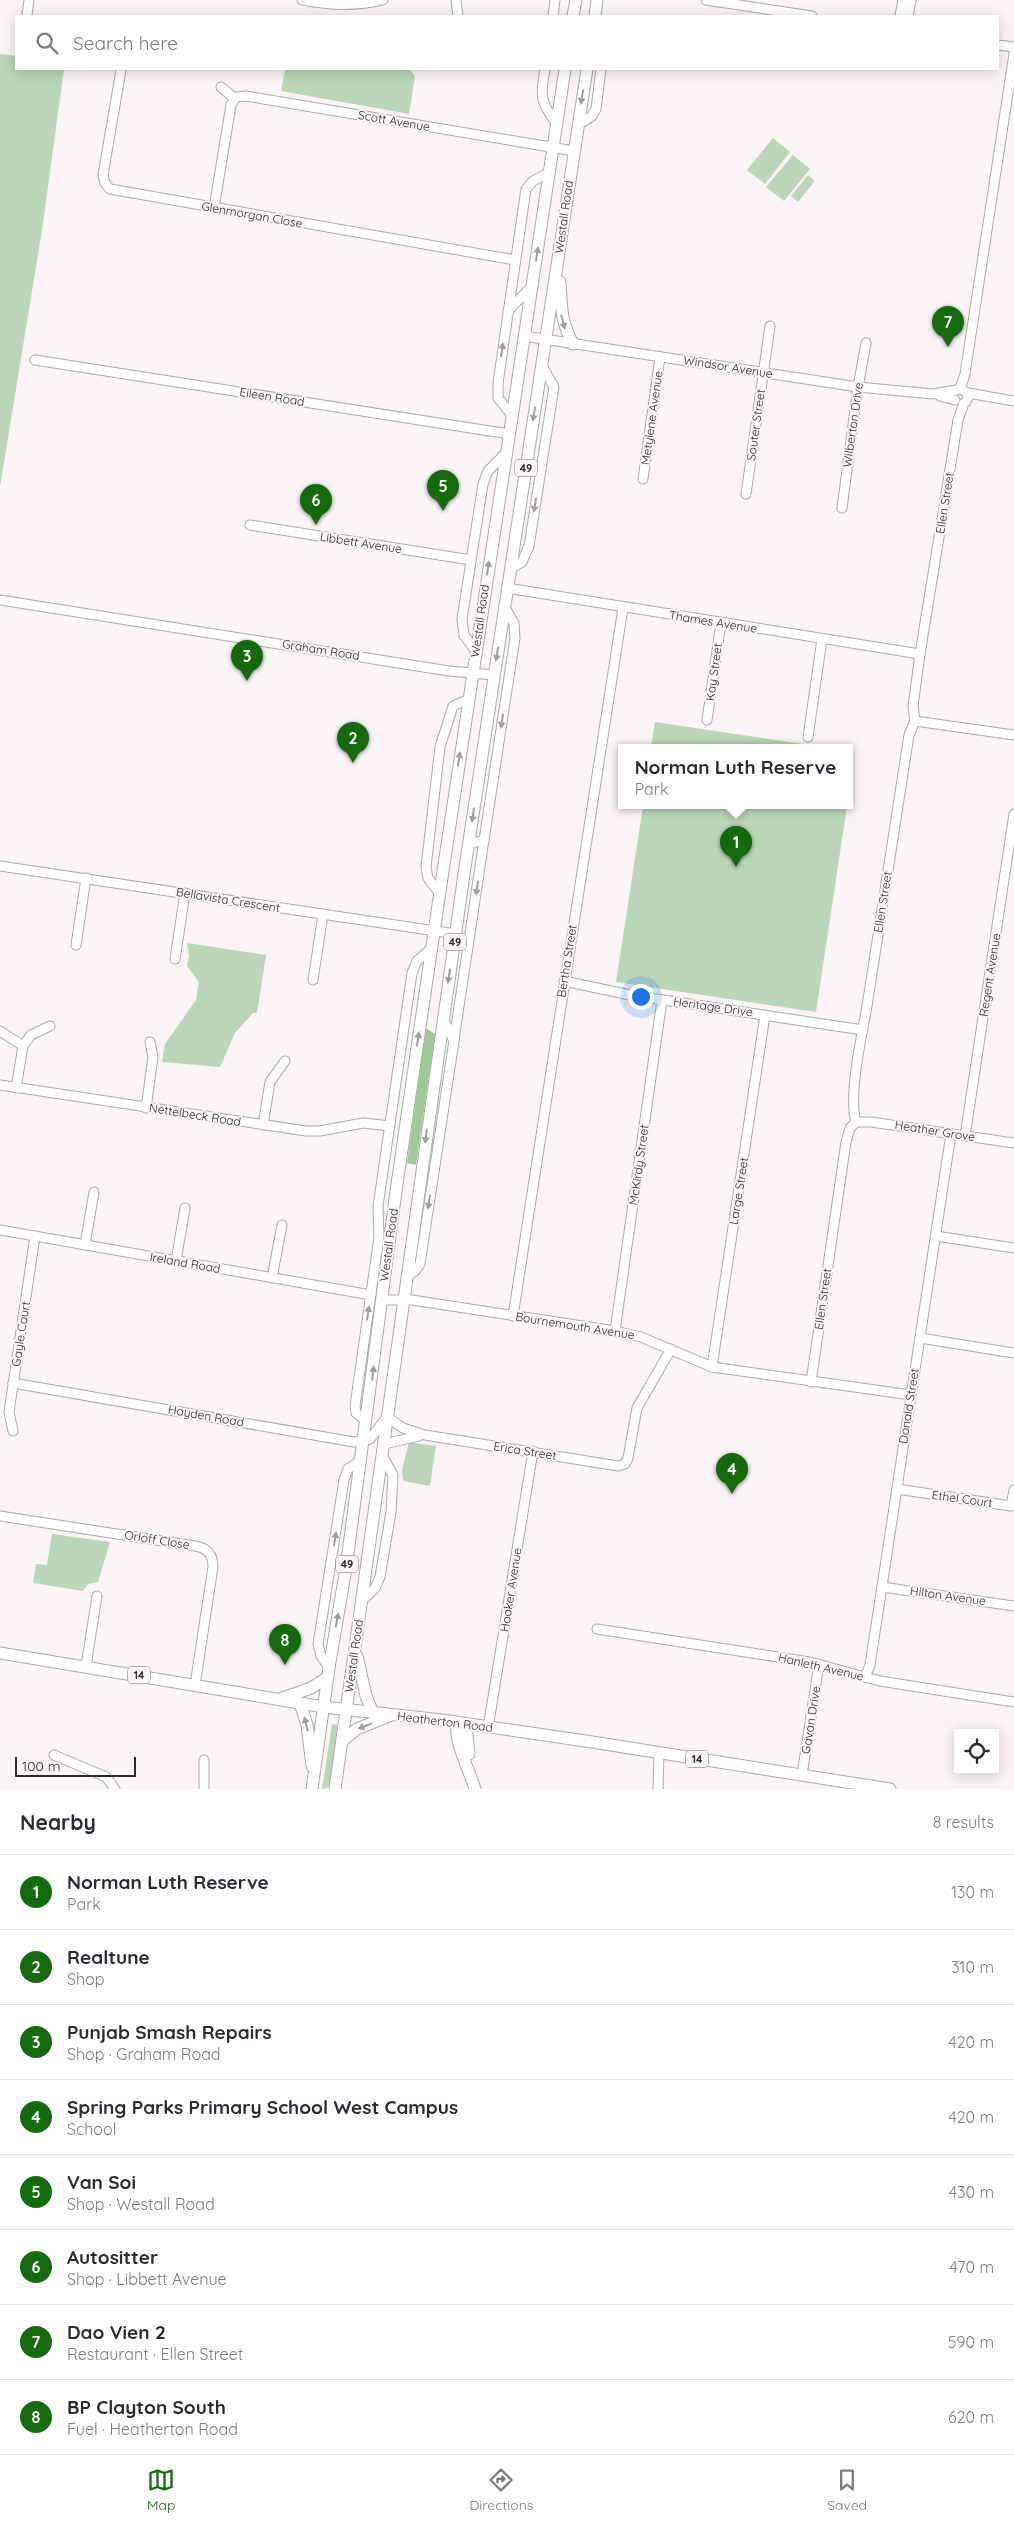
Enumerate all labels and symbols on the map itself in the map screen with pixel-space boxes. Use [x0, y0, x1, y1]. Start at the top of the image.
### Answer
one-way arrow [578, 89, 586, 105]
street label: Scott Avenue [357, 107, 431, 134]
street label: Westall Road [551, 179, 576, 254]
street label: Glenmorgan Close [200, 198, 304, 231]
one-way arrow [533, 245, 541, 261]
pin: 7 [932, 306, 964, 347]
one-way arrow [559, 314, 567, 329]
one-way arrow [498, 341, 506, 357]
street label: Windsor Avenue [682, 352, 774, 381]
street label: Metylene Avenue [637, 370, 666, 466]
street label: Wilberton Drive [839, 381, 866, 469]
street label: Eileen Road [239, 384, 306, 409]
street label: Souter Street [743, 388, 768, 462]
one-way arrow [530, 406, 538, 422]
road number: 49 [515, 459, 537, 476]
pin: 5 [427, 470, 459, 511]
street label: Ellen Street [932, 471, 957, 535]
pin: 6 [300, 484, 332, 525]
one-way arrow [531, 497, 539, 513]
street label: Libbett Avenue [319, 529, 403, 556]
one-way arrow [484, 560, 492, 576]
street label: Westall Road [467, 583, 492, 658]
street label: Thames Avenue [668, 607, 758, 636]
street label: Graham Road [281, 636, 361, 663]
pin: 3 [231, 640, 263, 681]
street label: Kay Street [702, 642, 725, 702]
one-way arrow [492, 646, 500, 662]
one-way arrow [498, 713, 506, 729]
pin: 2 [337, 722, 369, 763]
one-way arrow [456, 751, 464, 767]
one-way arrow [469, 807, 477, 823]
pin: 1 [720, 826, 752, 867]
street label: Ellen Street [870, 870, 895, 934]
one-way arrow [472, 880, 480, 896]
street label: Bellavista Crescent [175, 884, 281, 915]
street label: Bertha Street [553, 923, 580, 998]
street label: Regent Avenue [976, 932, 1004, 1018]
road number: 49 [444, 934, 466, 950]
one-way arrow [445, 968, 453, 984]
your location [628, 984, 654, 1010]
street label: Heritage Drive [672, 994, 754, 1020]
one-way arrow [415, 1030, 423, 1046]
street label: Nettelbeck Road [148, 1100, 242, 1129]
street label: Heather Grove [894, 1117, 977, 1144]
street label: McKirdy Street [625, 1124, 652, 1206]
one-way arrow [422, 1129, 430, 1145]
street label: Large Street [726, 1156, 751, 1226]
one-way arrow [425, 1194, 433, 1210]
street label: Westall Road [376, 1207, 401, 1282]
street label: Ireland Road [149, 1249, 222, 1276]
street label: Ellen Street [811, 1267, 834, 1331]
street label: Gayle Court [8, 1300, 33, 1368]
one-way arrow [364, 1304, 372, 1320]
street label: Bournemouth Avenue [514, 1309, 636, 1342]
one-way arrow [369, 1365, 377, 1381]
street label: Donald Street [895, 1367, 922, 1445]
street label: Hayden Road [167, 1401, 245, 1430]
street label: Erica Street [493, 1438, 558, 1463]
pin: 4 [716, 1453, 748, 1494]
street label: Ethel Court [931, 1487, 993, 1510]
street label: Orloff Close [123, 1527, 191, 1552]
one-way arrow [331, 1531, 339, 1547]
street label: Hooker Avenue [496, 1547, 525, 1633]
road number: 49 [336, 1556, 358, 1572]
street label: Hilton Avenue [909, 1583, 987, 1608]
one-way arrow [334, 1611, 342, 1627]
street label: Westall Road [341, 1618, 366, 1693]
pin: 8 [269, 1624, 301, 1665]
street label: Hanleth Avenue [777, 1649, 866, 1684]
road number: 14 [128, 1666, 150, 1684]
street label: Gavan Drive [798, 1685, 823, 1755]
street label: Heatherton Road [396, 1708, 494, 1735]
one-way arrow [302, 1716, 310, 1731]
one-way arrow [357, 1722, 372, 1730]
road number: 14 [686, 1750, 708, 1768]
scale bar [15, 1754, 136, 1777]

